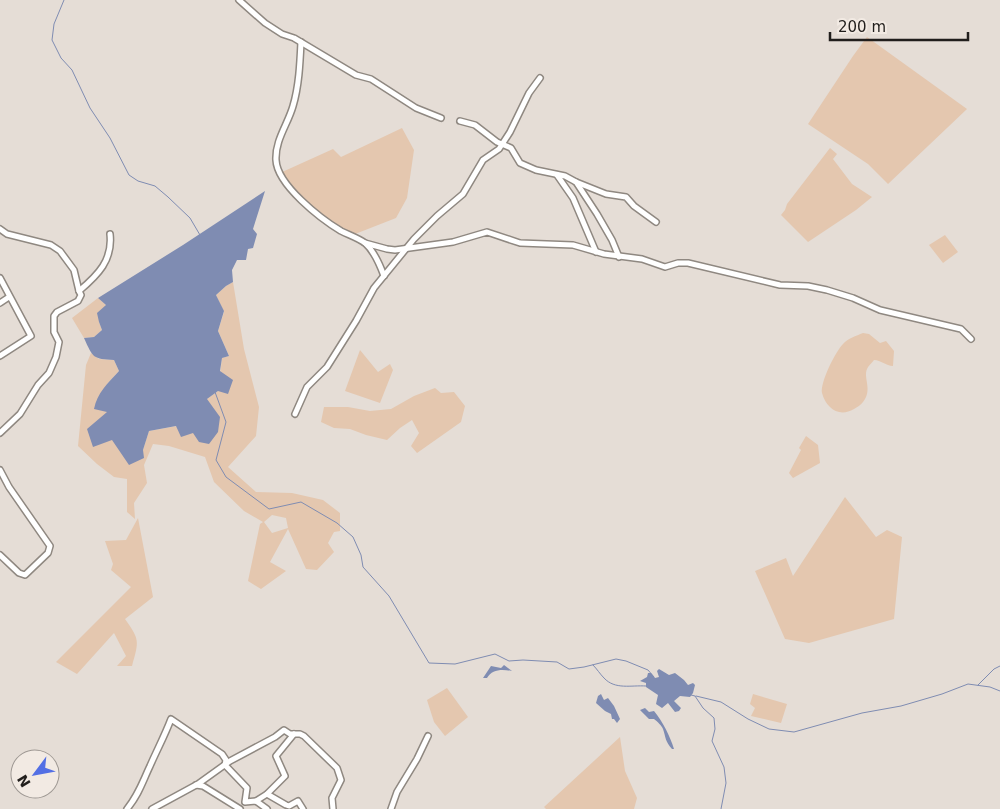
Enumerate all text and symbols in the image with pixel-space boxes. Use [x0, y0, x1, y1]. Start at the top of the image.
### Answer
scale bar [830, 10, 968, 42]
text: 200 m [838, 18, 886, 36]
north arrow [10, 749, 60, 799]
text: N [14, 772, 34, 790]

